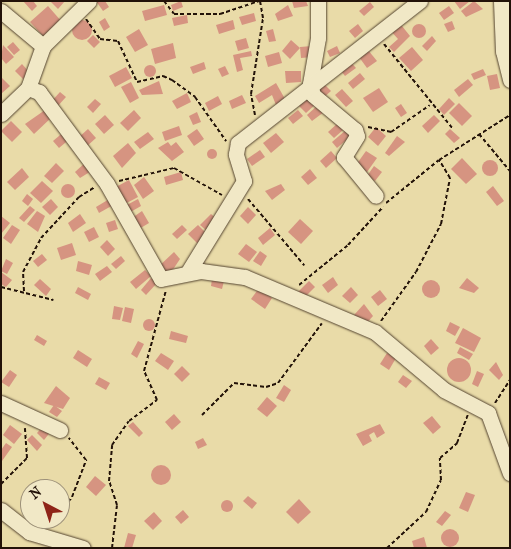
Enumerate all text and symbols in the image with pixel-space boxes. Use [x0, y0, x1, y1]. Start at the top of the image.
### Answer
north arrow [20, 479, 70, 529]
text: N [26, 483, 45, 503]

